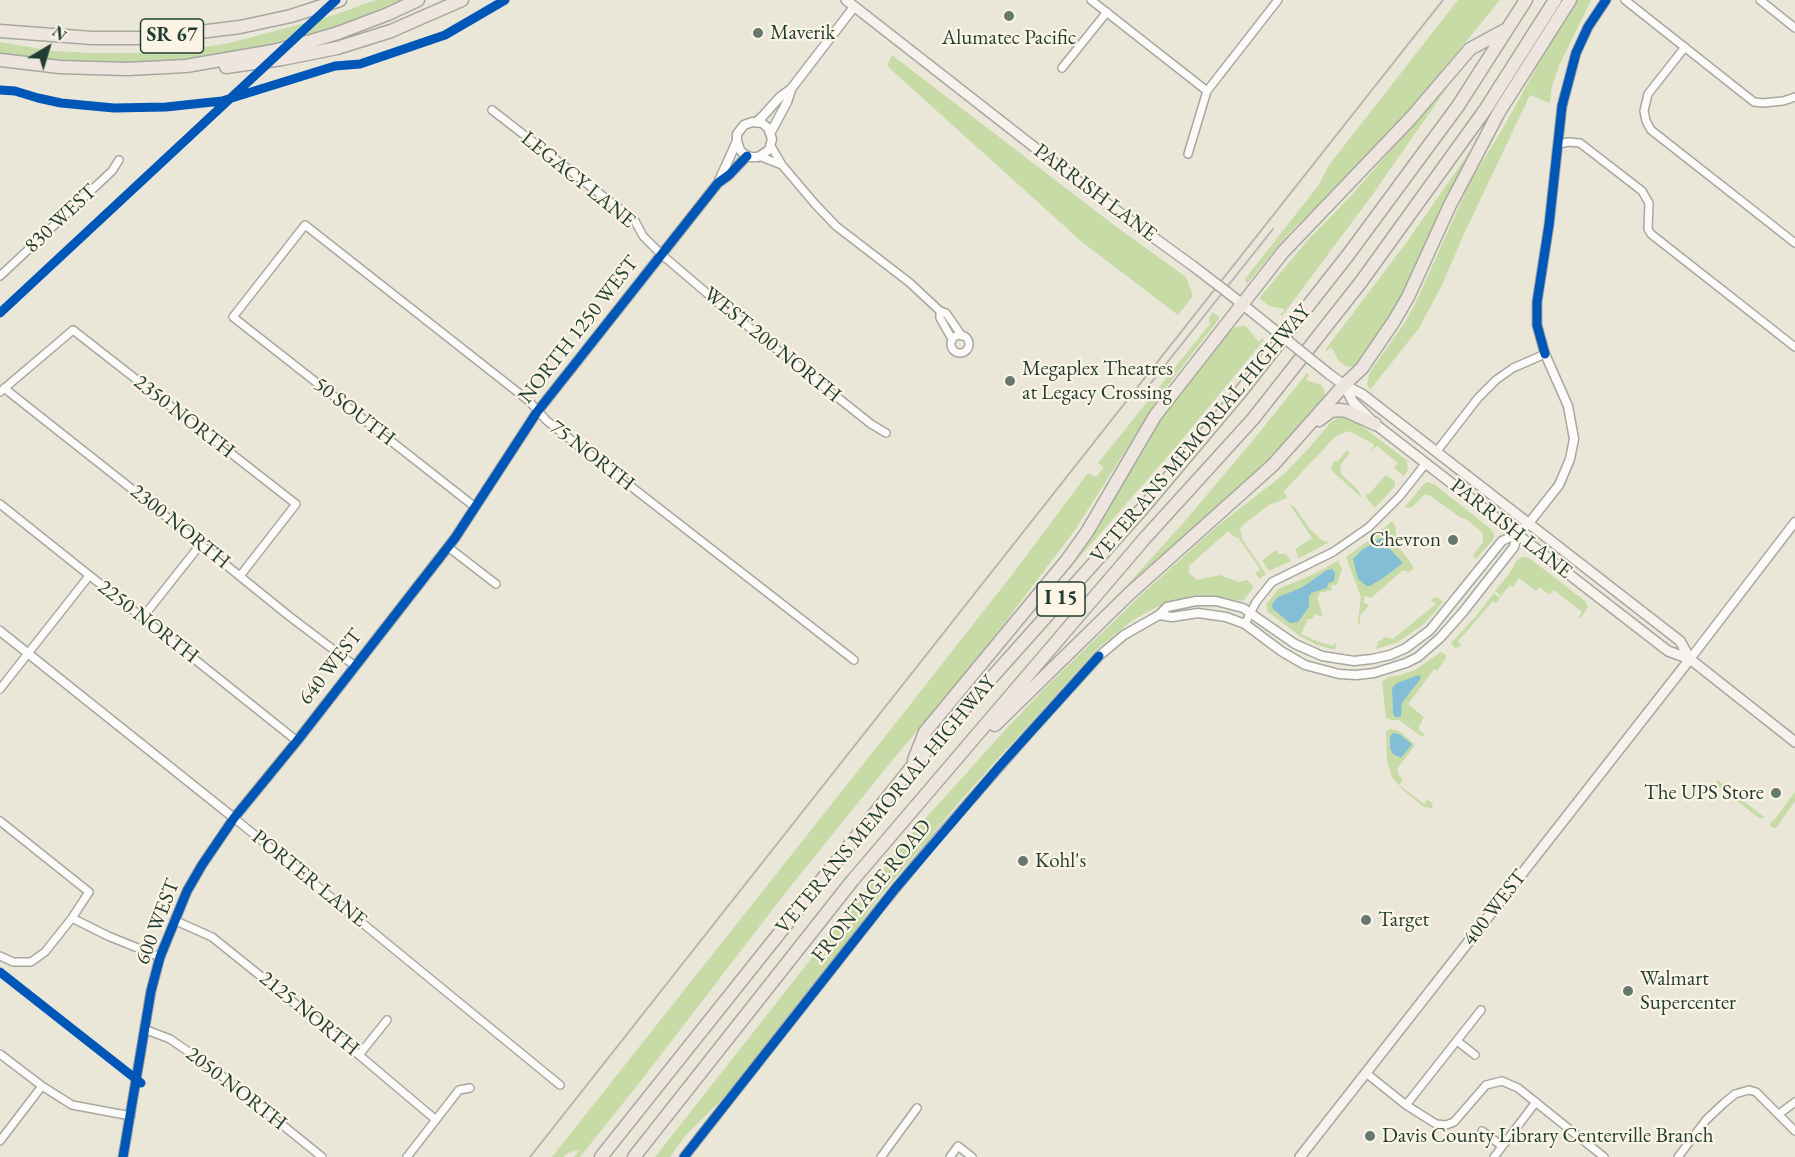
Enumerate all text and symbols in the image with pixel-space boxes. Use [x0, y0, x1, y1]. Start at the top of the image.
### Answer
marker: Alumatec Pacific [1002, 9, 1016, 23]
north arrow [18, 18, 78, 78]
road number: SR 67 [140, 19, 204, 53]
place label: Maverik [770, 20, 835, 46]
text: N [48, 21, 71, 46]
place label: Alumatec Pacific [942, 25, 1076, 51]
marker: Maverik [751, 26, 765, 40]
street label: LEGACY LANE [516, 126, 640, 234]
street label: PARRISH LANE [1028, 139, 1162, 247]
street label: 830 WEST [20, 179, 102, 259]
street label: NORTH 1250 WEST [514, 251, 644, 409]
street label: WEST 200 NORTH [698, 282, 846, 408]
street label: VETERANS MEMORIAL HIGHWAY [1085, 300, 1317, 568]
place label: Megaplex Theatres at Legacy Crossing [1022, 356, 1173, 406]
street label: 2350 NORTH [129, 370, 239, 464]
street label: 50 SOUTH [308, 372, 400, 452]
marker: Megaplex Theatres at Legacy Crossing [1003, 374, 1017, 388]
street label: 75 NORTH [544, 415, 640, 497]
street label: PARRISH LANE [1445, 474, 1577, 584]
street label: 2300 NORTH [125, 479, 235, 575]
place label: Chevron [1369, 527, 1441, 553]
marker: Chevron [1446, 533, 1460, 547]
street label: 2250 NORTH [93, 575, 203, 669]
road number: I 15 [1037, 582, 1085, 616]
street label: 640 WEST [294, 624, 368, 710]
street label: VETERANS MEMORIAL HIGHWAY [770, 671, 1002, 939]
place label: The UPS Store [1644, 780, 1764, 806]
marker: The UPS Store [1769, 786, 1783, 800]
street label: FRONTAGE ROAD [807, 814, 937, 968]
street label: PORTER LANE [246, 825, 372, 933]
place label: Kohl's [1035, 848, 1086, 874]
marker: Kohl's [1016, 854, 1030, 868]
street label: 400 WEST [1458, 865, 1532, 951]
street label: 600 WEST [130, 876, 186, 968]
place label: Target [1378, 907, 1429, 933]
marker: Target [1359, 913, 1373, 927]
street label: 2125 NORTH [254, 966, 364, 1062]
place label: Walmart Supercenter [1640, 966, 1736, 1016]
marker: Walmart Supercenter [1621, 984, 1635, 998]
street label: 2050 NORTH [181, 1042, 291, 1136]
place label: Davis County Library Centerville Branch [1382, 1123, 1714, 1149]
marker: Davis County Library Centerville Branch [1363, 1129, 1377, 1143]

